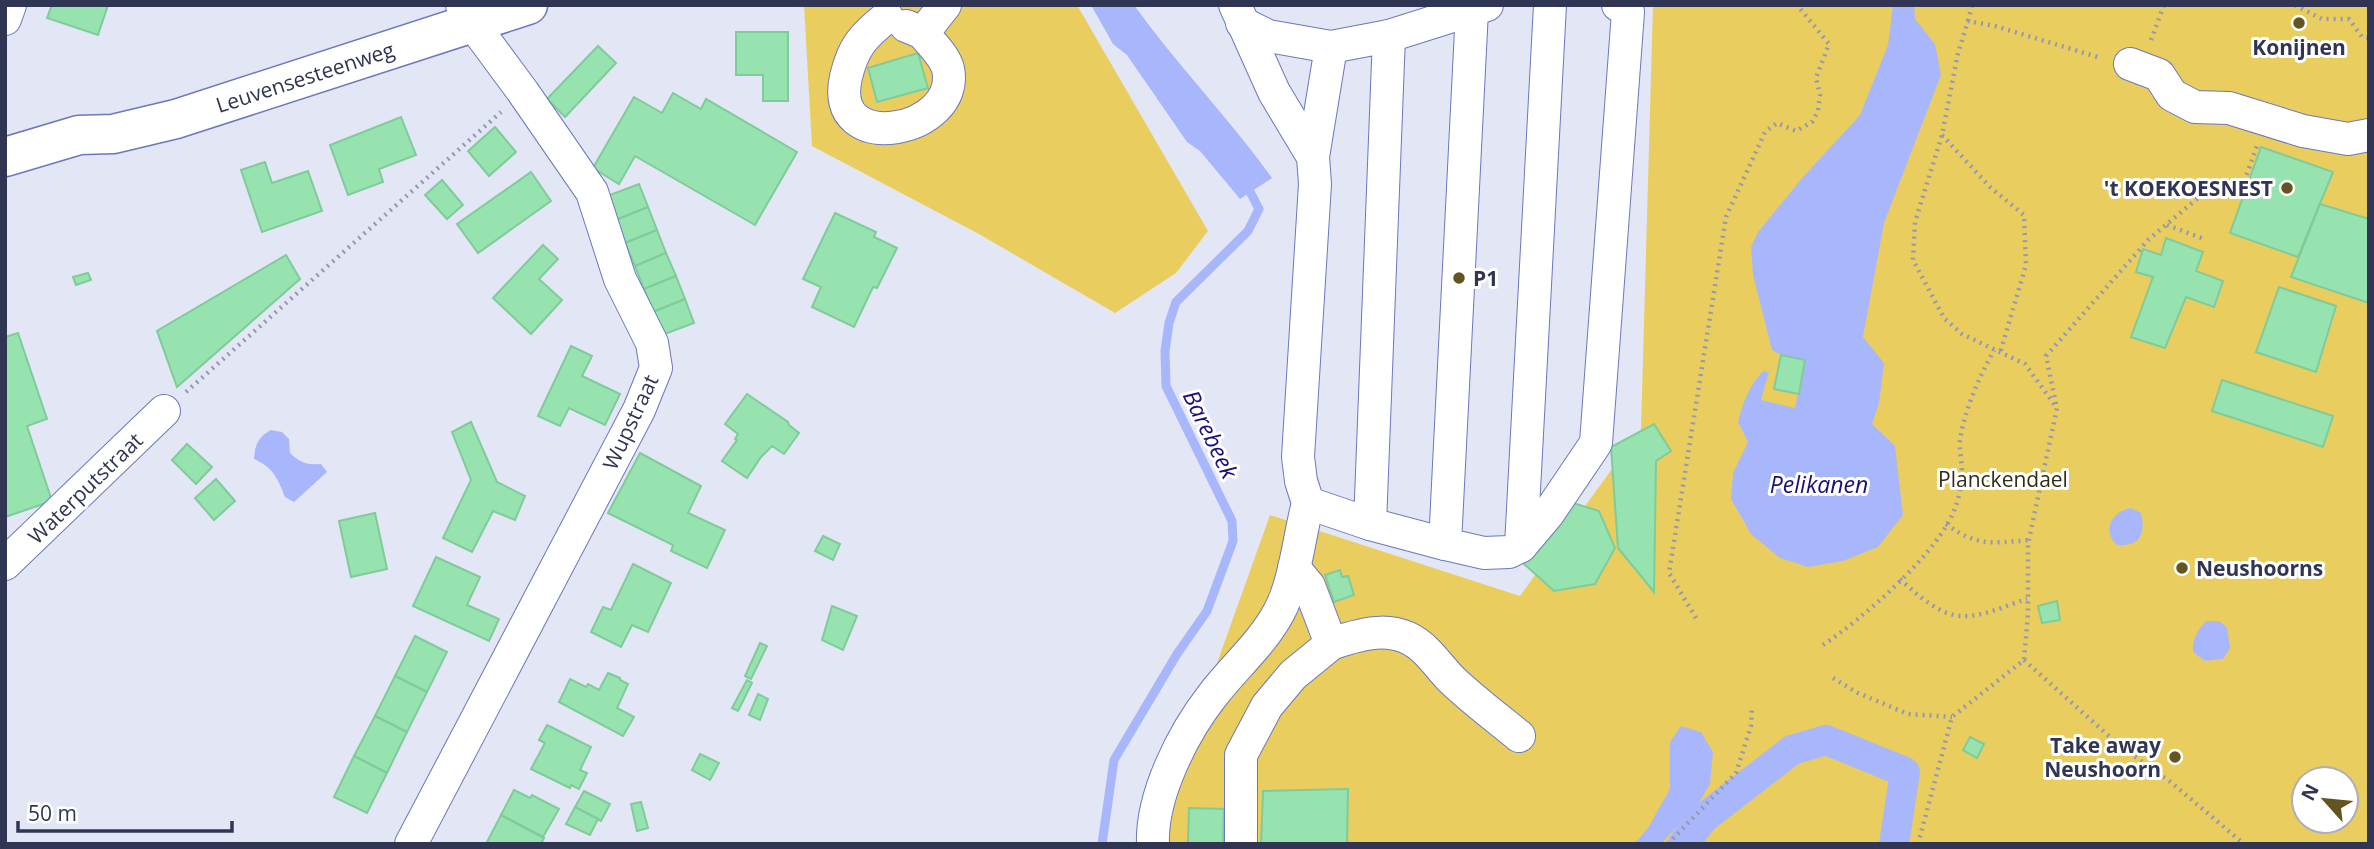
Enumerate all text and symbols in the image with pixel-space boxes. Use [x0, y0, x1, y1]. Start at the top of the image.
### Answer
marker: Konijnen [2291, 15, 2307, 31]
place label: Konijnen [2252, 33, 2346, 61]
street label: Leuvensesteenweg [212, 35, 398, 119]
place label: 't KOEKOESNEST [2104, 174, 2273, 202]
marker: 't KOEKOESNEST [2279, 180, 2295, 196]
place label: P1 [1473, 264, 1498, 292]
marker: P1 [1451, 270, 1467, 286]
street label: Wupstraat [596, 370, 664, 474]
water label: Barebeek [1176, 384, 1246, 484]
street label: Waterputstraat [22, 426, 148, 550]
park label: Planckendael [1938, 465, 2068, 493]
water label: Pelikanen [1770, 468, 1868, 500]
place label: Neushoorns [2196, 554, 2323, 582]
marker: Neushoorns [2174, 560, 2190, 576]
place label: Take away Neushoorn [2044, 731, 2161, 783]
marker: Take away Neushoorn [2167, 749, 2183, 765]
north arrow [2290, 765, 2360, 835]
text: N [2295, 779, 2325, 805]
scale bar [18, 790, 231, 834]
text: 50 m [28, 799, 77, 827]

